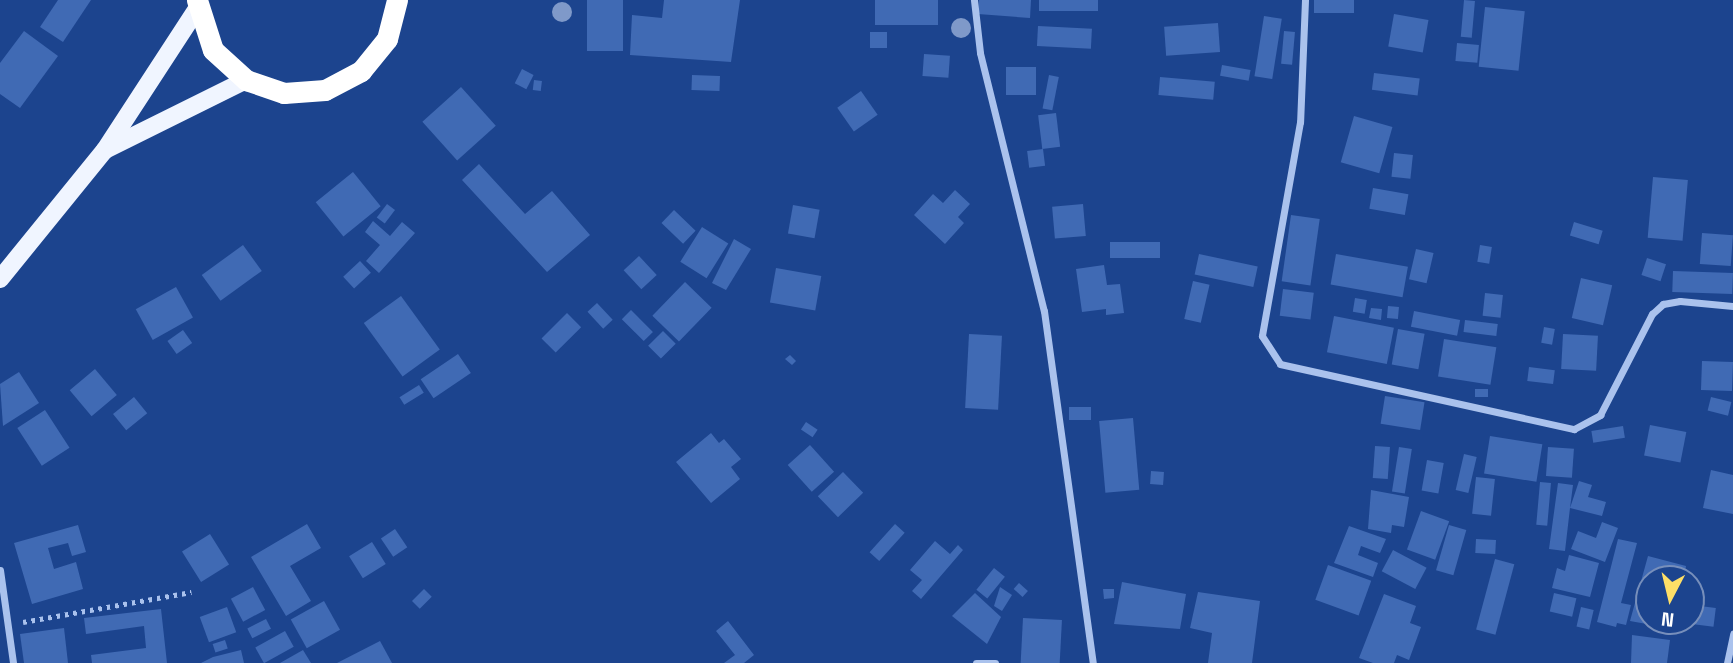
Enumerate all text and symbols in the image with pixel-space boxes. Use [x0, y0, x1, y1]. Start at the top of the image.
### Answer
north arrow [1635, 565, 1705, 635]
text: N [1660, 606, 1675, 633]

